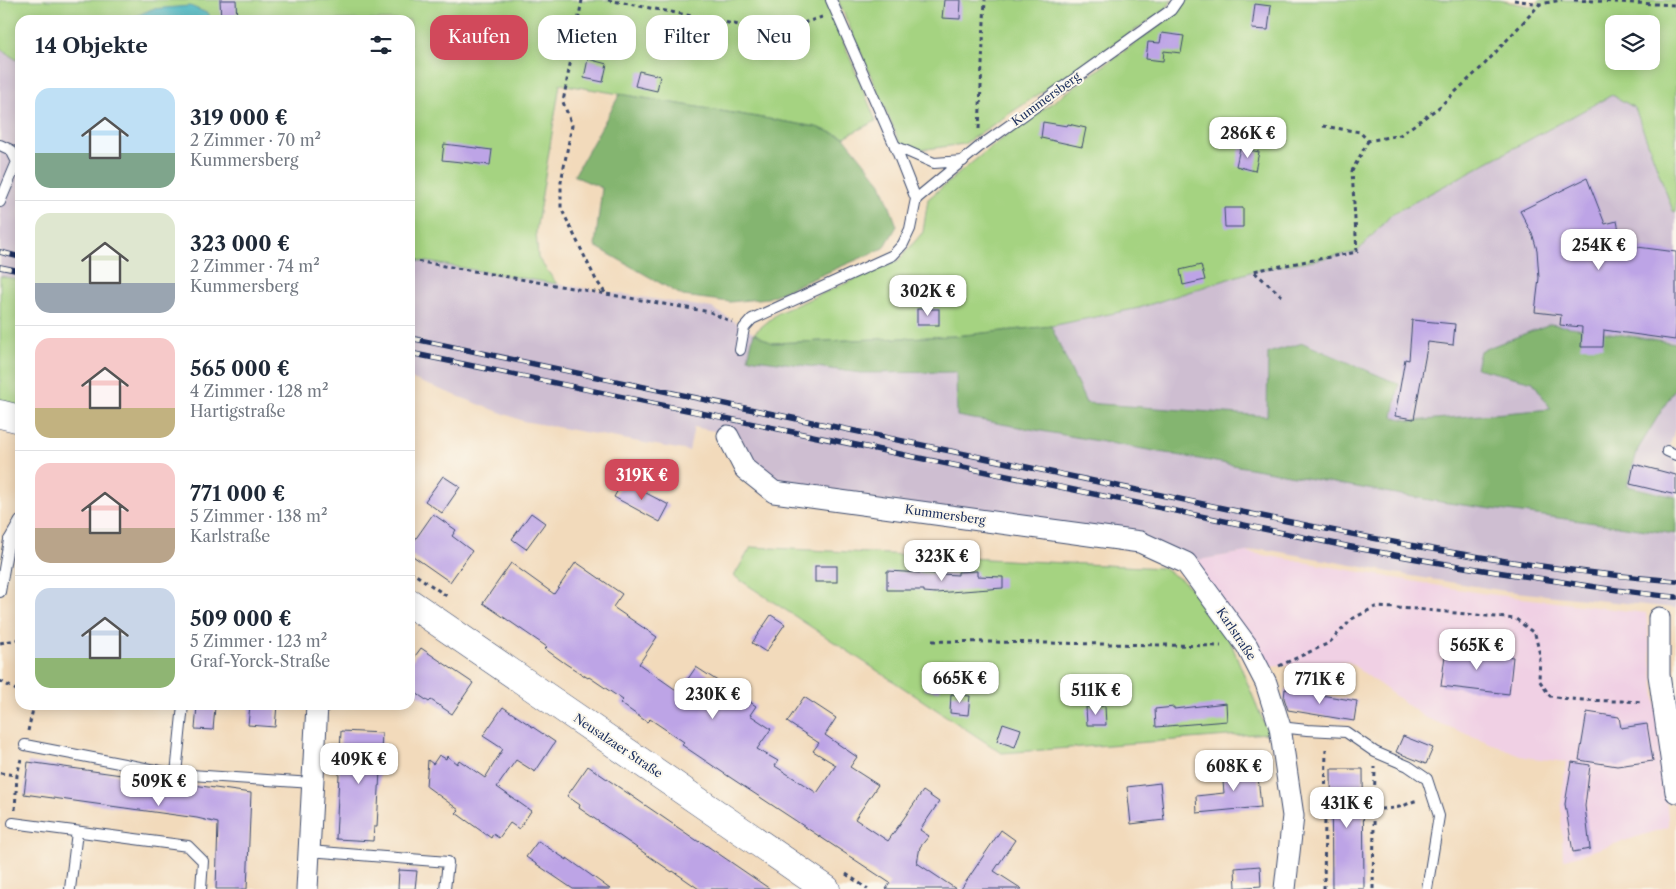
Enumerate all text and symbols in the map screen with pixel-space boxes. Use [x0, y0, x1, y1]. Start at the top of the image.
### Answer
chip: Kaufen [430, 15, 528, 60]
chip: Mieten [538, 15, 636, 60]
chip: Filter [646, 15, 728, 60]
chip: Neu [738, 15, 810, 60]
map controls [1605, 15, 1660, 70]
button: layers [1605, 15, 1660, 70]
icon: filters [367, 31, 395, 59]
text: 14 Objekte [35, 33, 148, 58]
street label: Kummersberg [1008, 68, 1084, 129]
text: 319 000 € [190, 105, 288, 130]
icon: home [75, 108, 135, 168]
pin: 286K € [1207, 116, 1289, 159]
text: 286K € [1220, 123, 1276, 143]
text: 2 Zimmer · 70 m² [190, 130, 321, 150]
text: Kummersberg [190, 150, 298, 170]
pin: 254K € [1558, 228, 1640, 271]
text: 323 000 € [190, 231, 290, 256]
icon: home [75, 233, 135, 293]
text: 254K € [1572, 235, 1626, 255]
text: 2 Zimmer · 74 m² [190, 256, 320, 276]
pin: 302K € [887, 274, 969, 317]
text: Kummersberg [190, 276, 298, 296]
text: 302K € [900, 281, 956, 301]
text: 565 000 € [190, 356, 290, 381]
icon: home [75, 358, 135, 418]
text: 4 Zimmer · 128 m² [190, 381, 329, 401]
text: Hartigstraße [190, 401, 285, 421]
pin: 319K € [601, 458, 683, 501]
text: 319K € [616, 465, 668, 485]
text: 771 000 € [190, 481, 285, 506]
icon: home [75, 483, 135, 543]
street label: Kummersberg [904, 501, 987, 528]
text: 5 Zimmer · 138 m² [190, 506, 328, 526]
text: Karlstraße [190, 526, 270, 546]
pin: 323K € [901, 540, 983, 582]
text: 323K € [915, 546, 969, 566]
street label: Karlstraße [1213, 605, 1260, 663]
text: 509 000 € [190, 606, 292, 631]
icon: home [75, 608, 135, 668]
pin: 565K € [1436, 628, 1518, 671]
text: 5 Zimmer · 123 m² [190, 631, 327, 651]
text: 565K € [1450, 635, 1504, 655]
text: Graf-Yorck-Straße [190, 651, 330, 671]
pin: 665K € [919, 662, 1001, 704]
pin: 771K € [1279, 662, 1361, 705]
text: 665K € [933, 668, 987, 688]
text: 771K € [1295, 669, 1345, 689]
pin: 511K € [1055, 674, 1137, 716]
pin: 230K € [672, 678, 754, 720]
text: 511K € [1071, 680, 1121, 700]
text: 230K € [685, 684, 741, 704]
street label: Neusalzaer Straße [571, 710, 666, 781]
pin: 409K € [318, 742, 400, 785]
text: 409K € [331, 749, 387, 769]
pin: 608K € [1193, 750, 1275, 792]
text: 608K € [1206, 756, 1262, 776]
pin: 509K € [118, 764, 200, 807]
text: 509K € [131, 771, 187, 791]
pin: 431K € [1306, 786, 1388, 829]
text: 431K € [1321, 793, 1373, 813]

